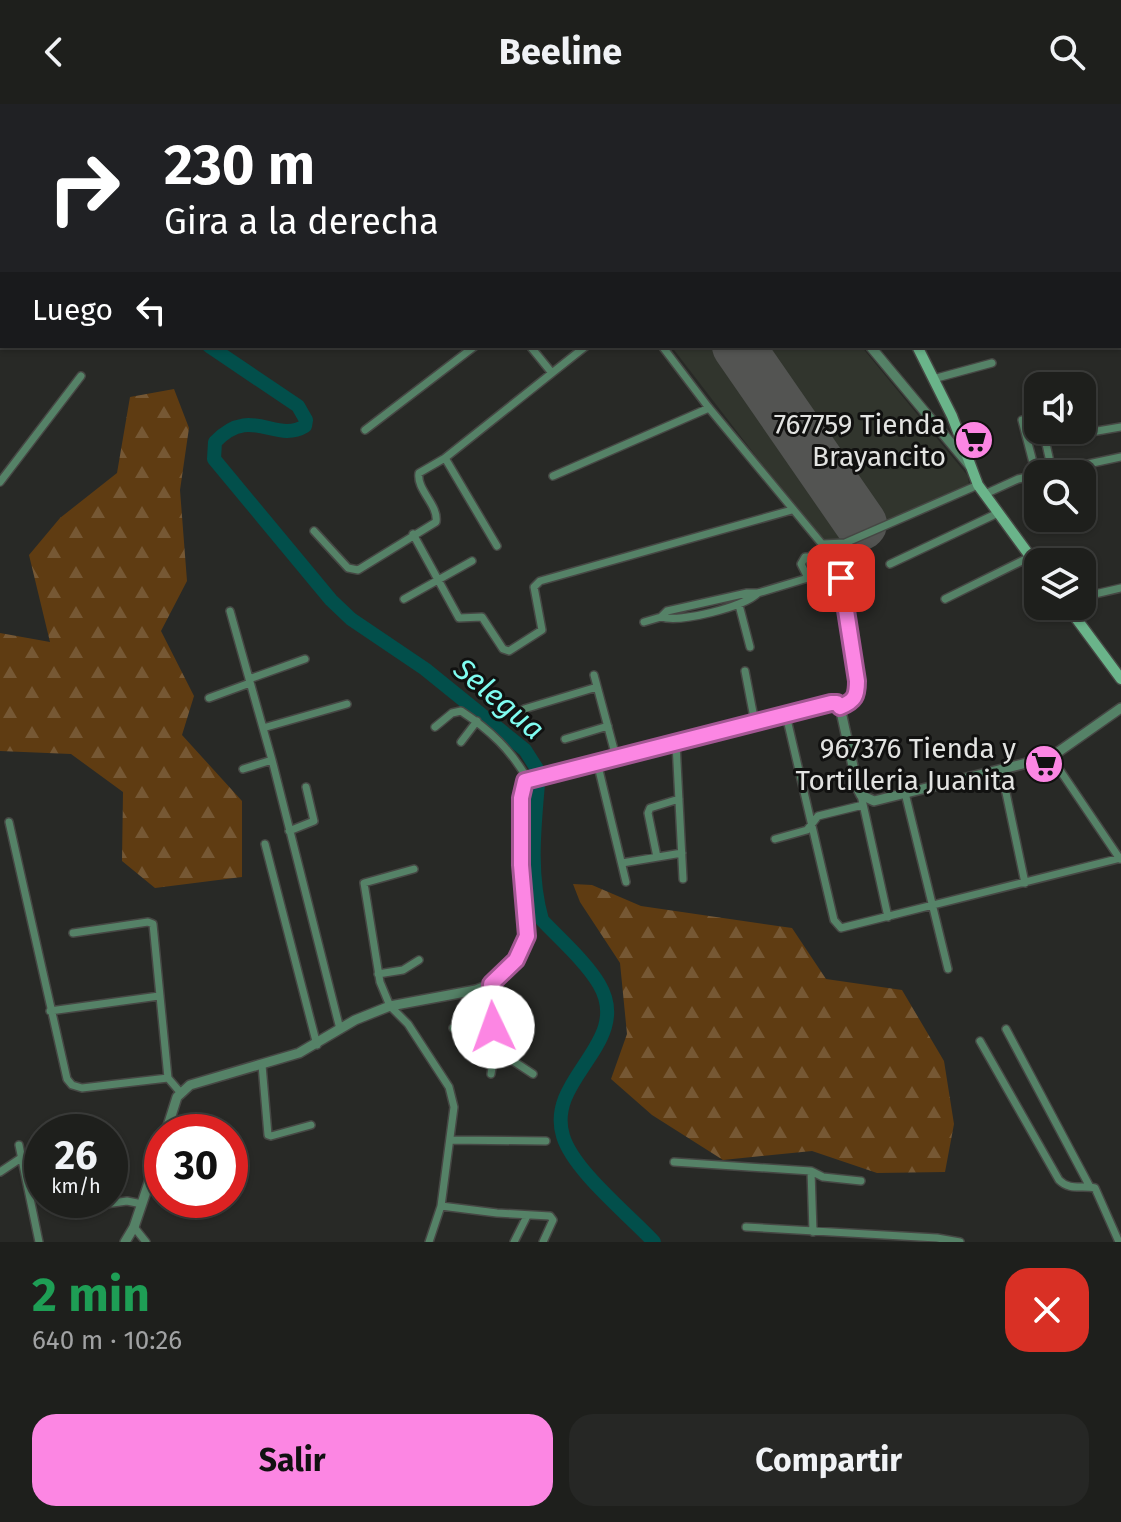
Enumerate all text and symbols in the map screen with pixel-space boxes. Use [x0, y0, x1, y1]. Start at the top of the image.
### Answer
icon: back [32, 30, 76, 74]
text: Beeline [499, 30, 622, 74]
icon: search [1045, 30, 1089, 74]
text: 230 m [164, 132, 315, 199]
icon: right [32, 136, 136, 240]
text: Gira a la derecha [164, 200, 439, 244]
icon: left [129, 288, 173, 332]
text: Luego [32, 292, 113, 328]
map controls [1024, 372, 1096, 620]
button: sound [1024, 372, 1096, 444]
place label: 767759 Tienda Brayancito [774, 408, 946, 473]
supermarket icon: 767759 Tienda Brayancito [953, 419, 995, 461]
button: search [1024, 460, 1096, 532]
pin [807, 544, 875, 612]
button: layers [1024, 548, 1096, 620]
icon: arrive [819, 556, 863, 600]
water label: Selegua [446, 650, 552, 747]
place label: 967376 Tienda y Tortilleria Juanita [795, 732, 1016, 797]
supermarket icon: 967376 Tienda y Tortilleria Juanita [1023, 743, 1065, 785]
position arrow [451, 985, 535, 1069]
speed limit sign: 30 [144, 1114, 248, 1218]
text: 26 [54, 1132, 98, 1180]
text: km/h [51, 1174, 101, 1198]
text: 2 min [32, 1266, 150, 1324]
button: close [1005, 1268, 1089, 1352]
text: 640 m · 10:26 [32, 1325, 182, 1356]
button: Salir [32, 1414, 553, 1506]
button: Compartir [569, 1414, 1089, 1506]

